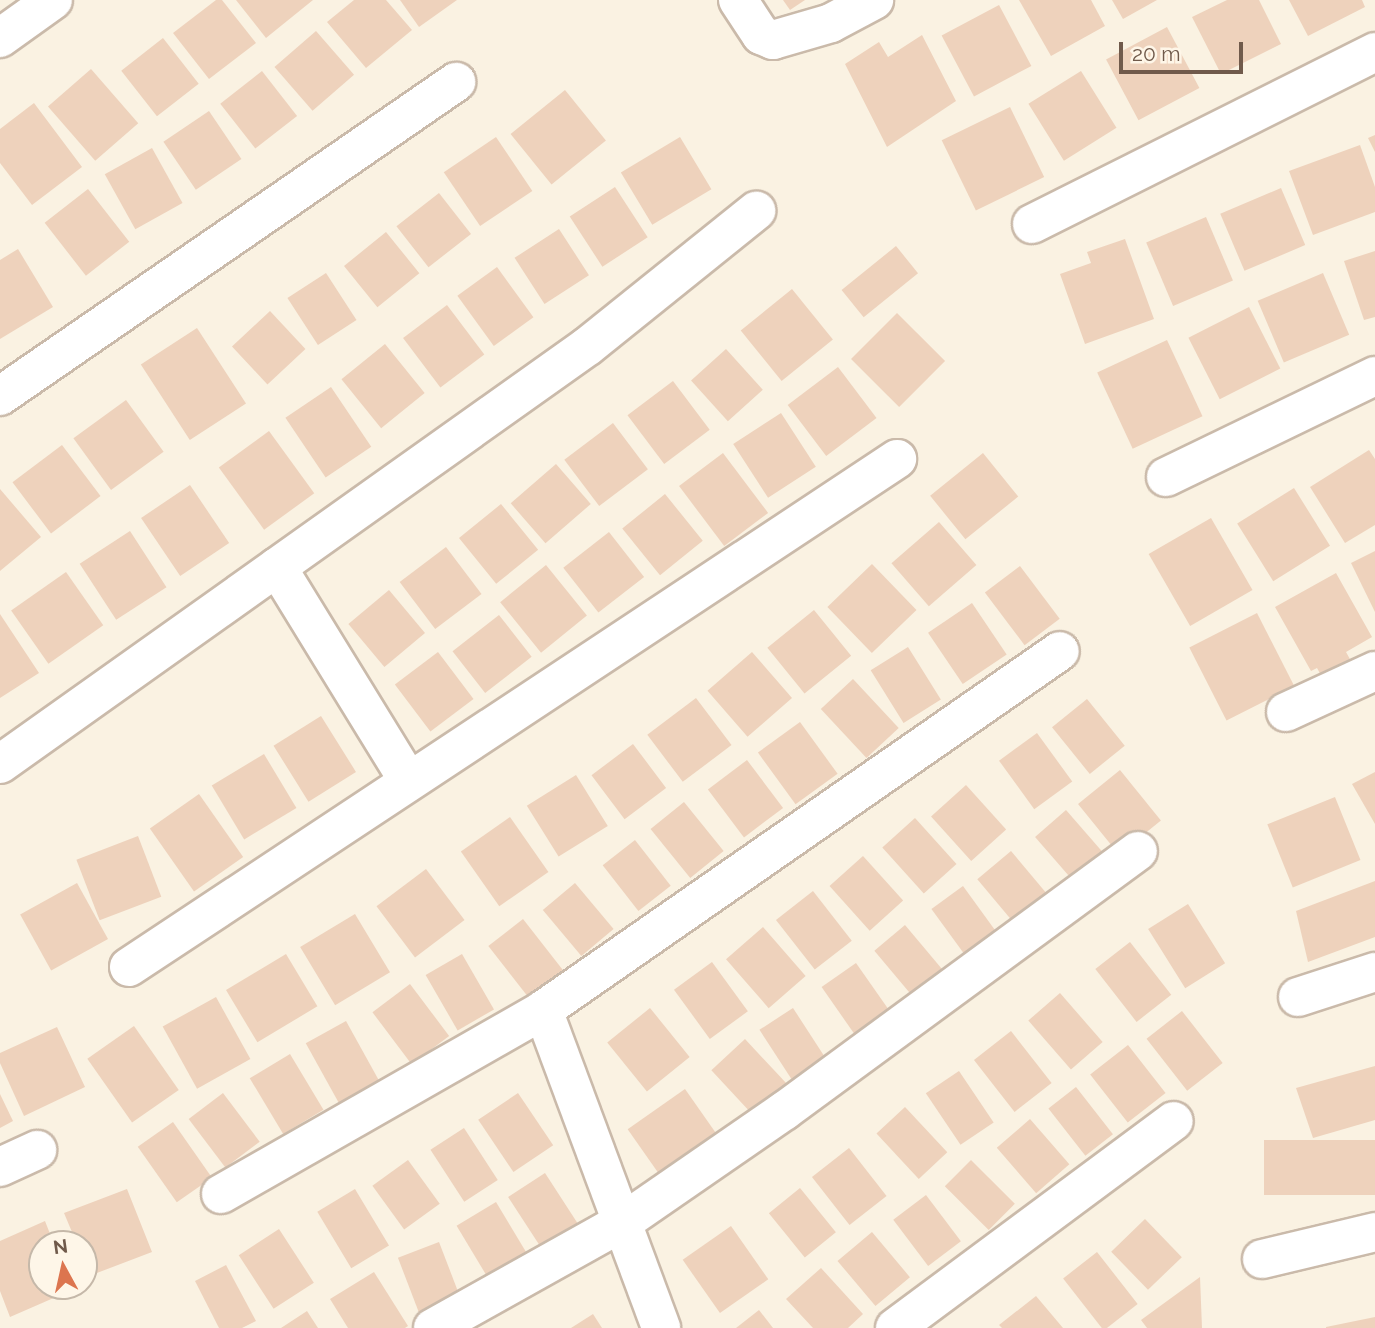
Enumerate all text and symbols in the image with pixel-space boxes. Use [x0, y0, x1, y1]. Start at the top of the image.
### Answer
scale bar [1123, 28, 1247, 72]
text: 20 m [1132, 41, 1180, 66]
north arrow [28, 1230, 98, 1300]
text: N [52, 1234, 69, 1258]

